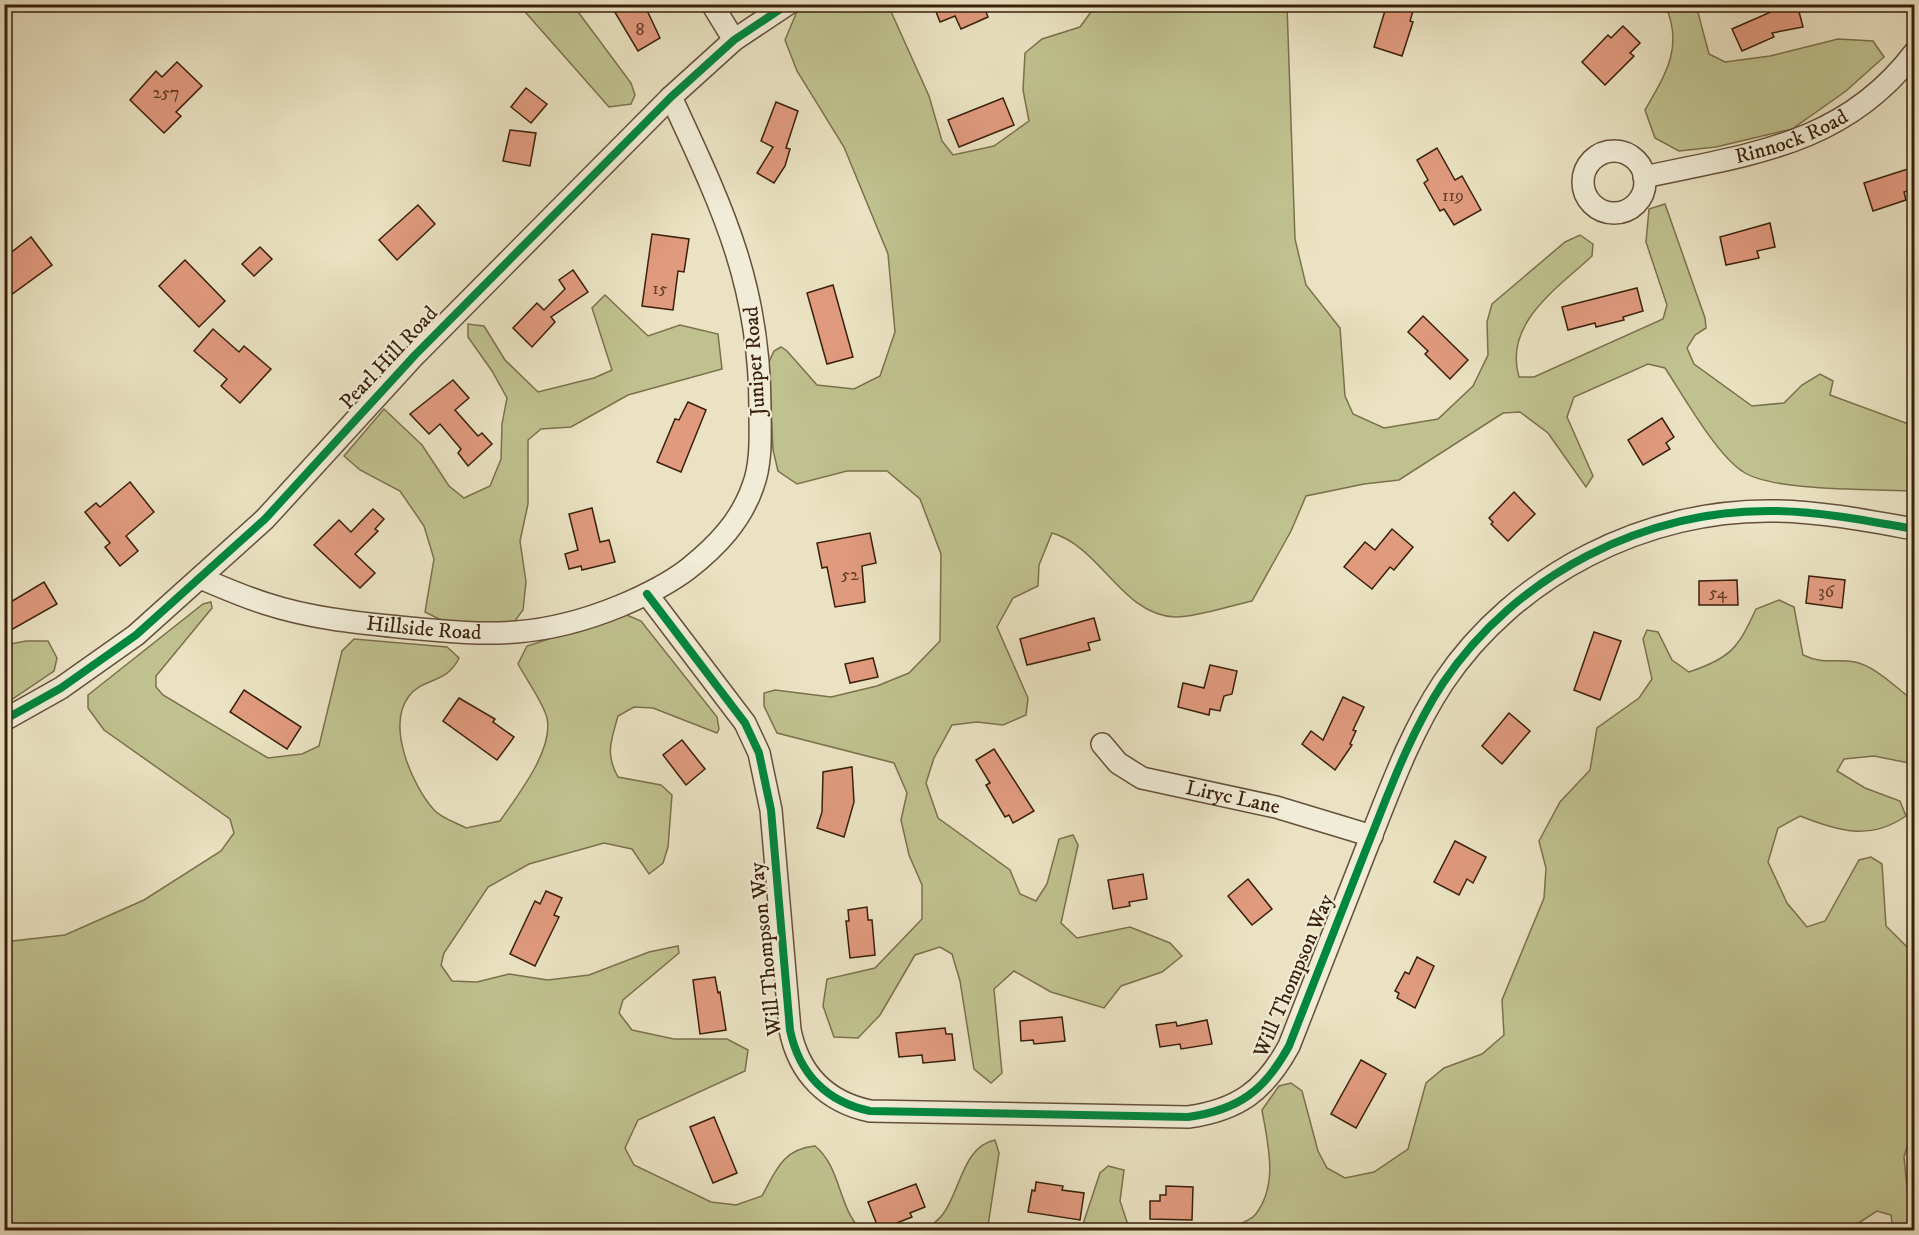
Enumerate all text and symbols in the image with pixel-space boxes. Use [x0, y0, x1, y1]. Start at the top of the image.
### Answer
house number: 8 [635, 19, 645, 41]
house number: 257 [152, 82, 180, 104]
street label: Rinnock Road [1732, 104, 1853, 170]
house number: 119 [1442, 185, 1464, 207]
house number: 15 [652, 278, 668, 300]
street label: Pearl Hill Road [335, 301, 444, 415]
street label: Juniper Road [738, 305, 772, 419]
house number: 52 [841, 564, 859, 586]
house number: 36 [1818, 581, 1835, 603]
house number: 54 [1709, 582, 1728, 604]
street label: Hillside Road [365, 611, 482, 646]
street label: Liryc Lane [1183, 775, 1282, 821]
street label: Will Thompson Way [744, 860, 788, 1038]
street label: Will Thompson Way [1248, 890, 1340, 1062]

